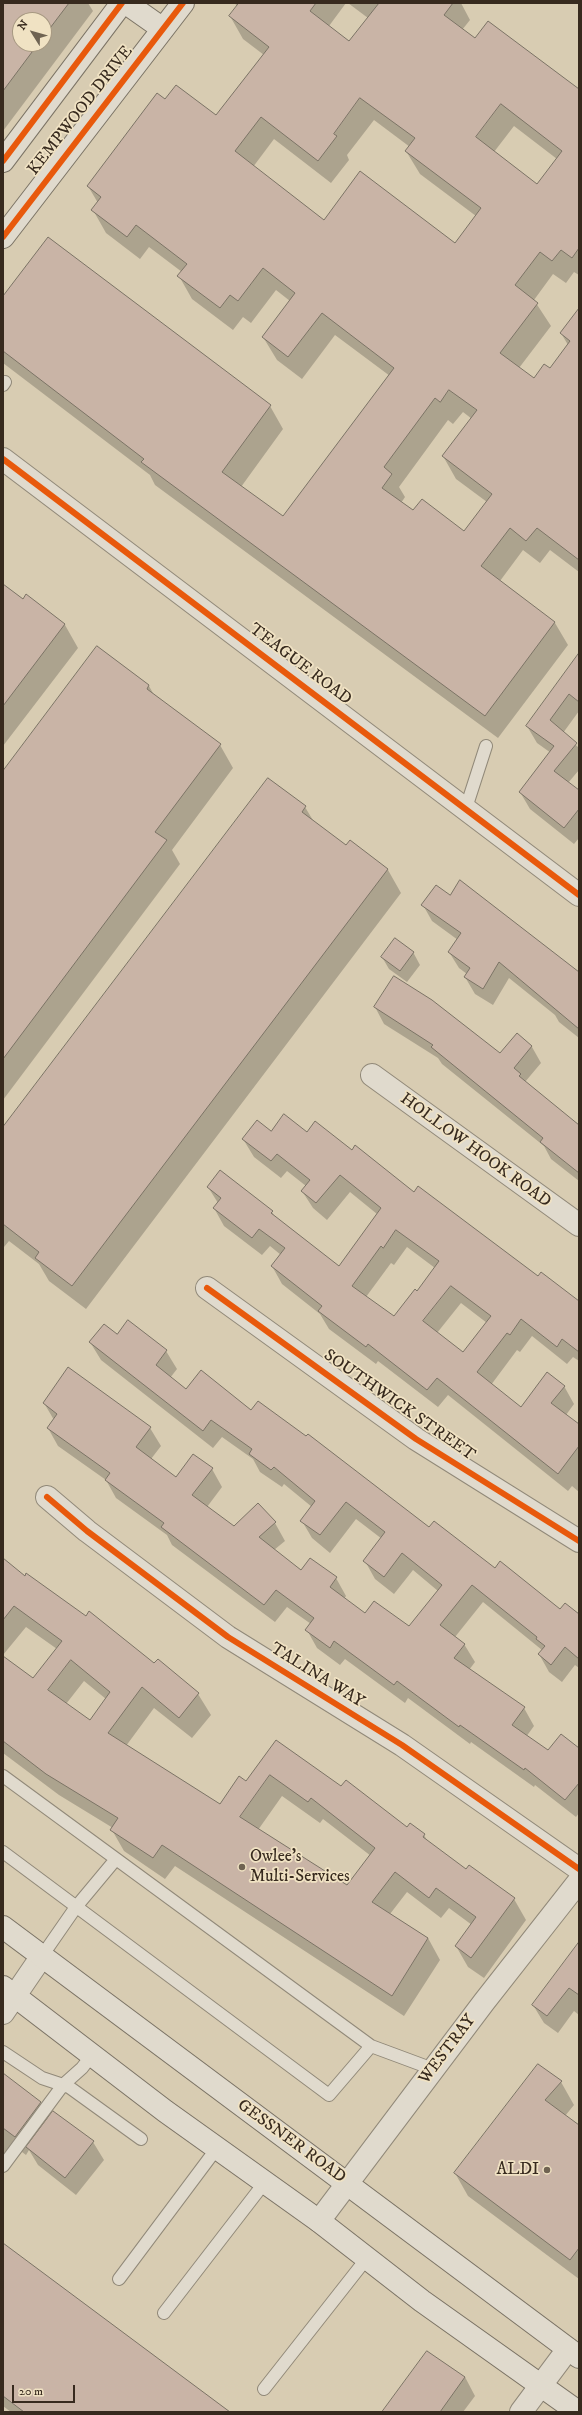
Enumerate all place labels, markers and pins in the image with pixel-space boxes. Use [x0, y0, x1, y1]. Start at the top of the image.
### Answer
place label: Owlee's Multi-Services [250, 1847, 350, 1887]
marker: Owlee's Multi-Services [237, 1862, 247, 1872]
place label: ALDI [496, 2160, 539, 2180]
marker: ALDI [542, 2165, 552, 2175]

